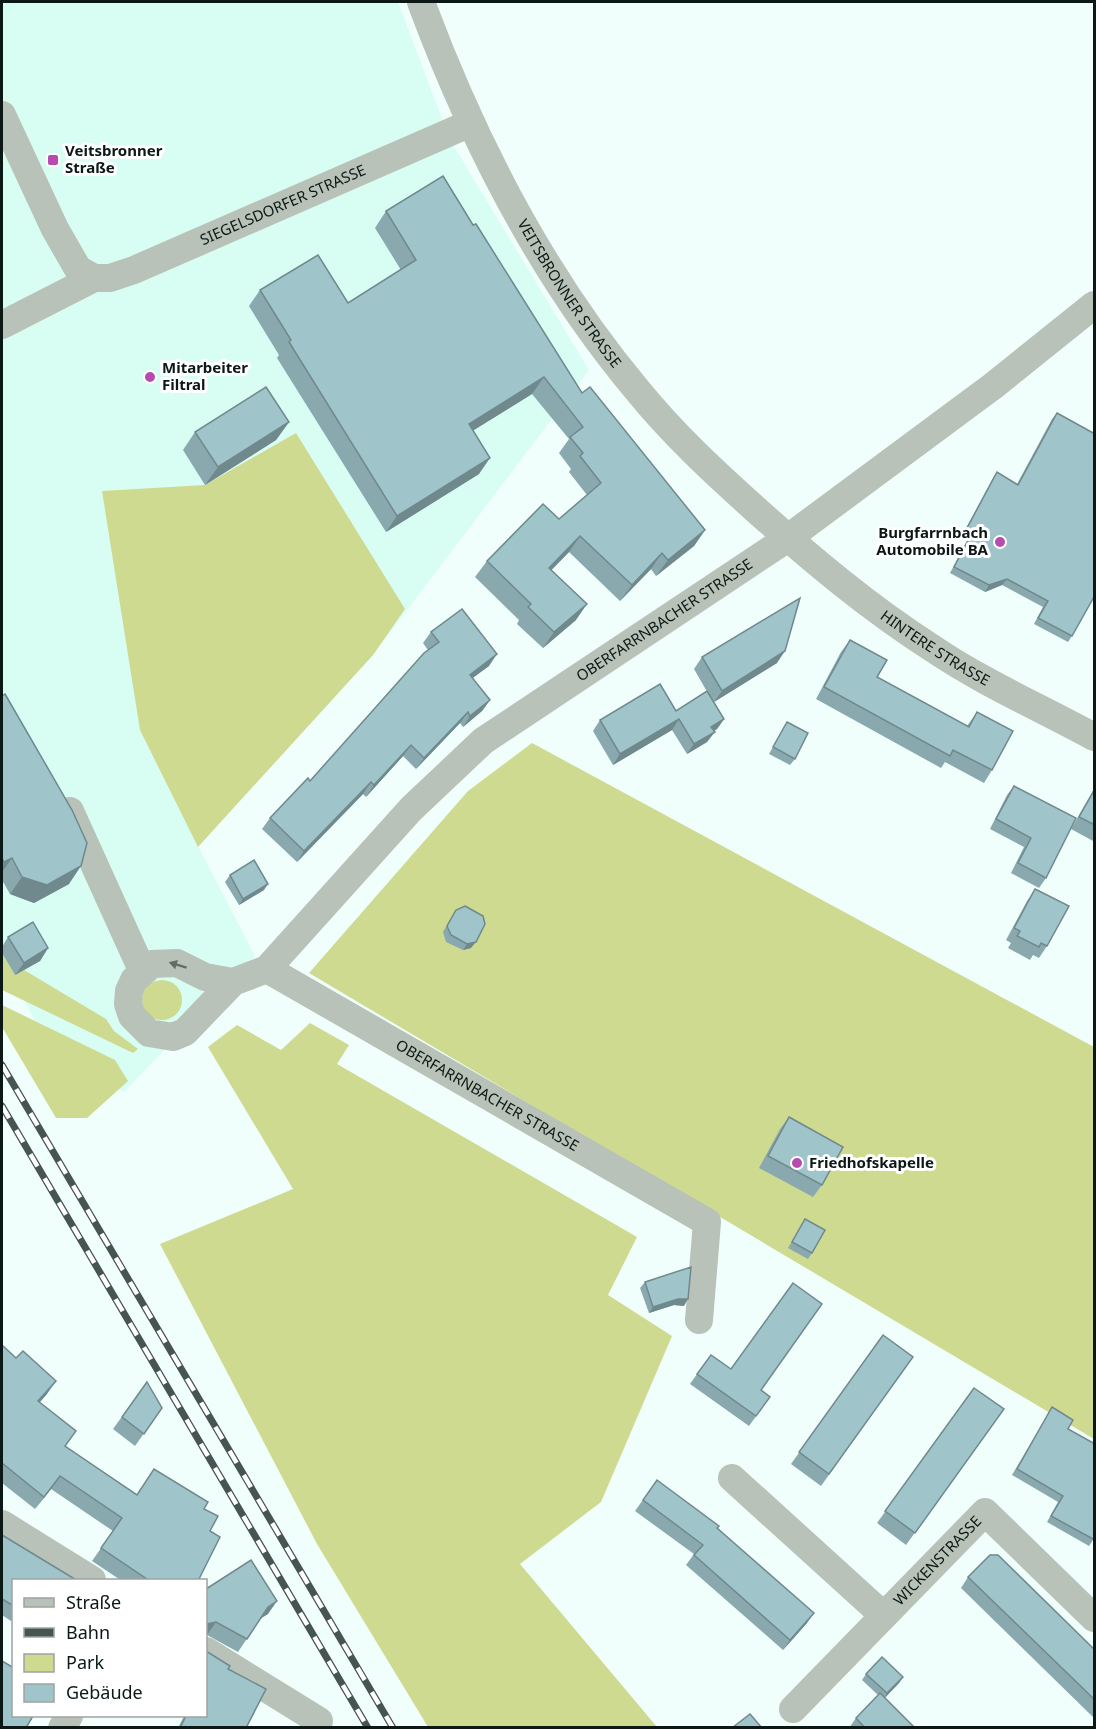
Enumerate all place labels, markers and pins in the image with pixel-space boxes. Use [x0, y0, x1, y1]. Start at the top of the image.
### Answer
place label: Veitsbronner Straße [65, 140, 163, 177]
marker: Veitsbronner Straße [46, 153, 60, 167]
place label: Mitarbeiter Filtral [162, 357, 248, 394]
marker: Mitarbeiter Filtral [143, 370, 157, 384]
place label: Burgfarrnbach Automobile BA [876, 522, 989, 559]
marker: Burgfarrnbach Automobile BA [993, 535, 1007, 549]
place label: Friedhofskapelle [809, 1152, 934, 1172]
marker: Friedhofskapelle [790, 1156, 804, 1170]

